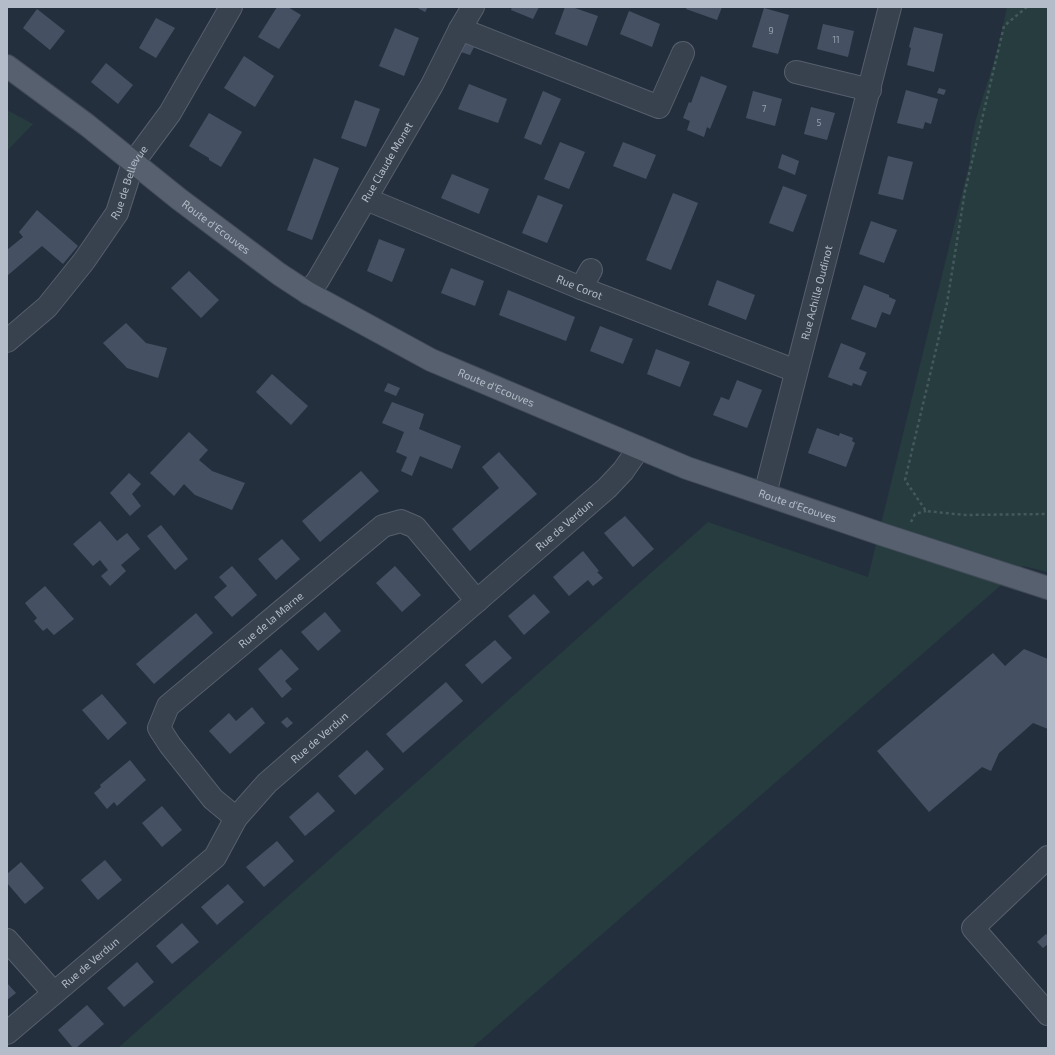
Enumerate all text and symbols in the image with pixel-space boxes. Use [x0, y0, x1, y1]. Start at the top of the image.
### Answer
house number: 9 [768, 25, 774, 36]
house number: 11 [832, 34, 840, 45]
house number: 7 [762, 103, 767, 114]
house number: 5 [817, 117, 822, 128]
street label: Rue Claude Monet [358, 119, 415, 204]
street label: Rue de Bellevue [108, 142, 150, 222]
street label: Route d'Ecouves [180, 197, 253, 256]
street label: Rue Achille Oudinot [798, 244, 835, 341]
street label: Rue Corot [555, 272, 605, 302]
street label: Route d'Ecouves [456, 365, 537, 409]
street label: Route d'Ecouves [757, 486, 839, 525]
street label: Rue de Verdun [533, 496, 595, 553]
street label: Rue de la Marne [236, 589, 306, 650]
street label: Rue de Verdun [288, 709, 350, 765]
street label: Rue de Verdun [58, 934, 121, 990]

